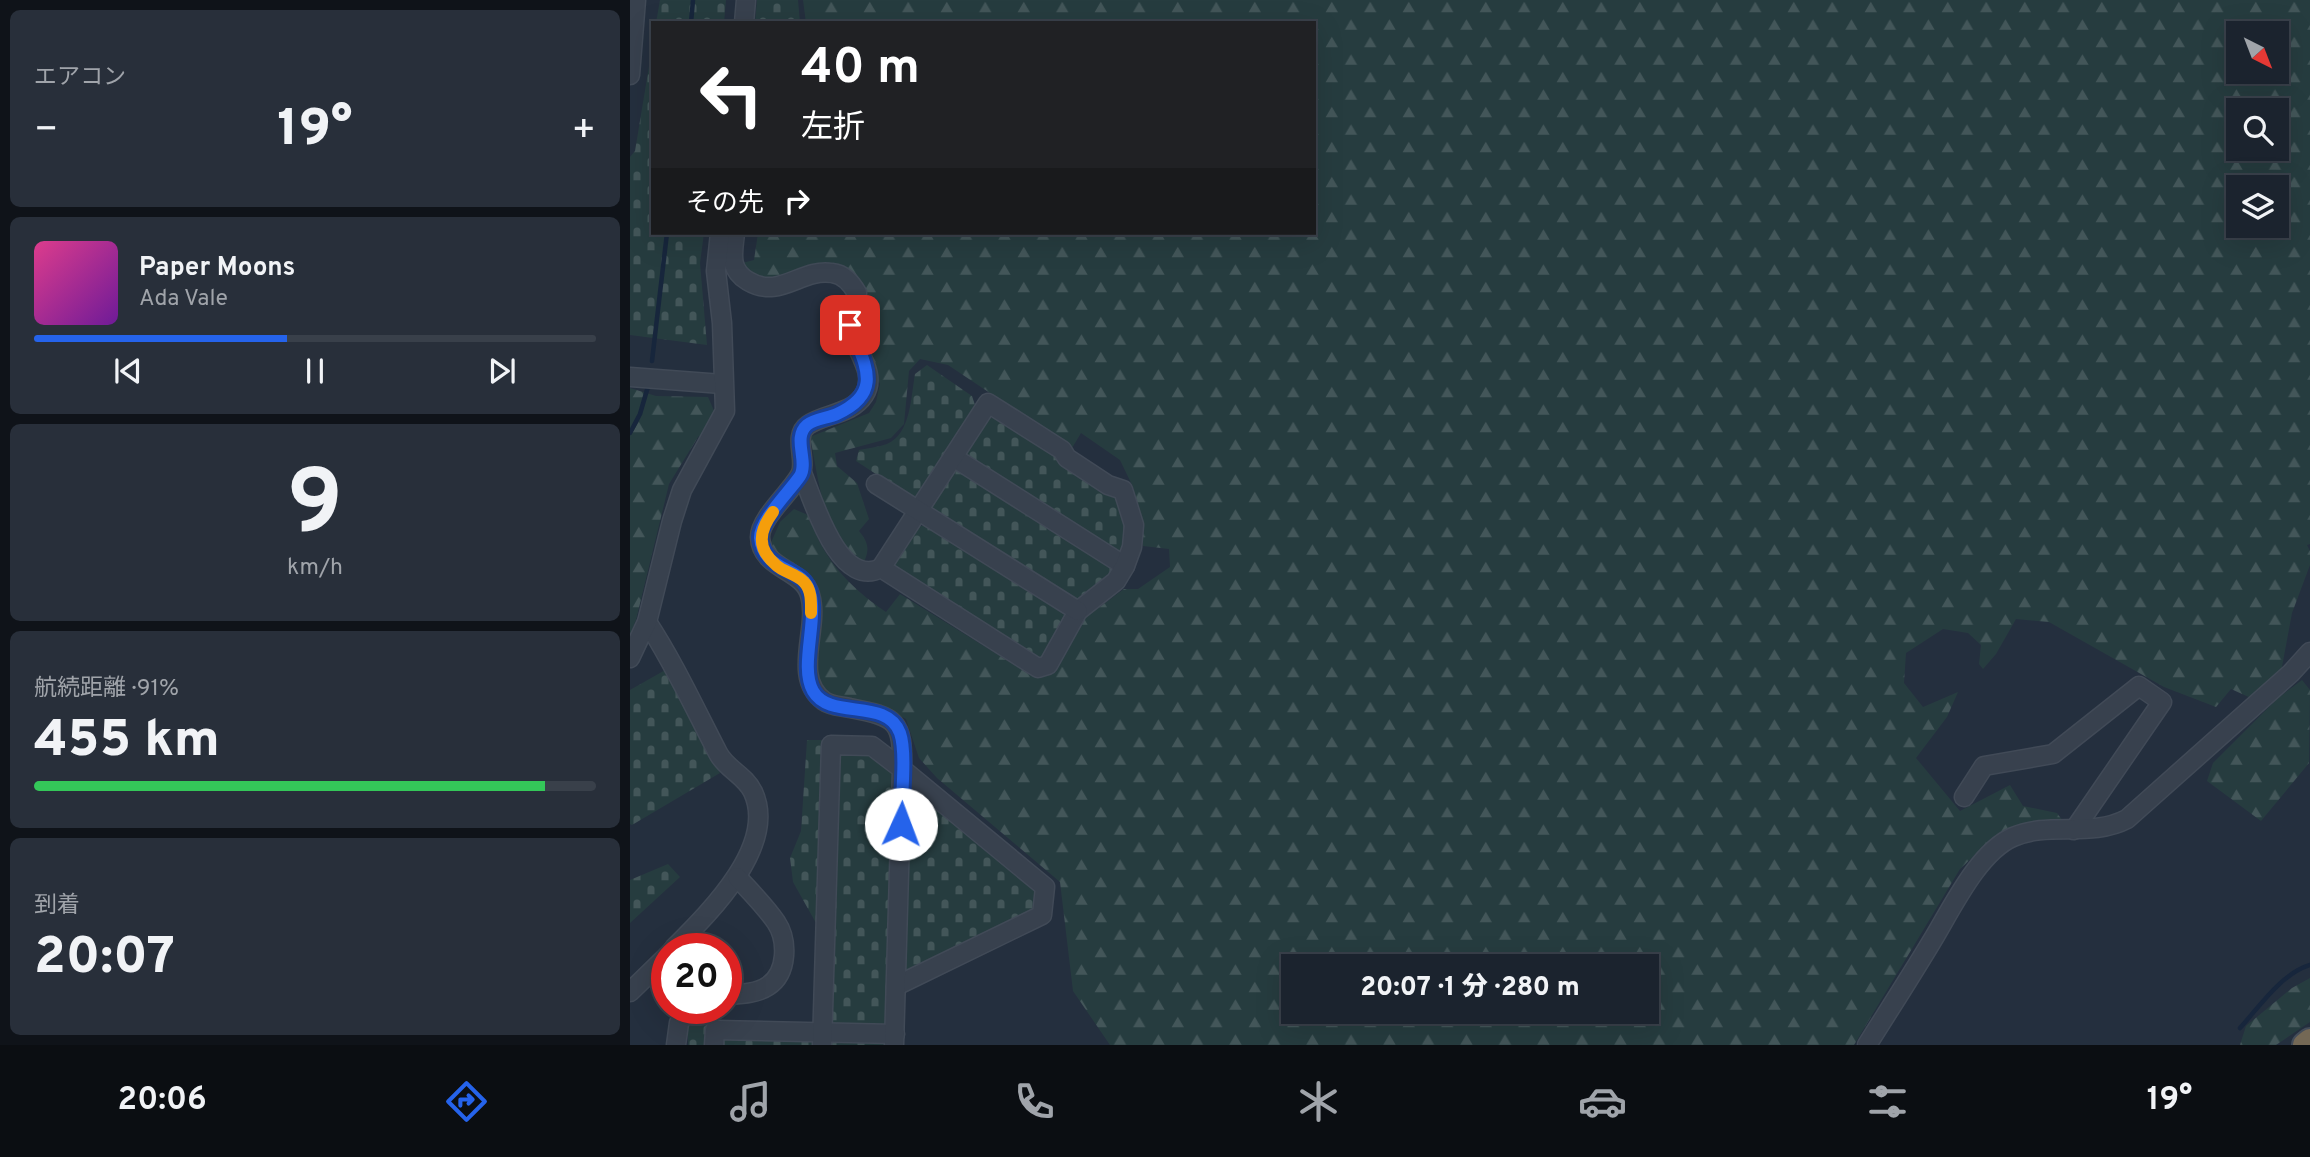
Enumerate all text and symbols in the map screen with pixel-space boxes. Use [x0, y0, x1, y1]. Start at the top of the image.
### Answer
north arrow [2226, 21, 2289, 84]
map controls [2226, 21, 2289, 238]
text: 40 m [801, 39, 920, 101]
icon: left [686, 49, 777, 140]
text: エアコン [34, 64, 126, 93]
text: 19° [277, 98, 353, 164]
button: search [2226, 98, 2289, 161]
text: − [34, 107, 59, 156]
text: + [571, 107, 596, 156]
text: 左折 [801, 109, 865, 149]
button: layers [2226, 175, 2289, 238]
icon: right [778, 182, 816, 220]
text: その先 [686, 188, 764, 221]
text: Paper Moons [139, 252, 295, 285]
text: Ada Vale [139, 285, 228, 314]
pin [820, 295, 880, 355]
icon: arrive [831, 306, 869, 344]
icon: previous [109, 352, 147, 390]
icon: pause [296, 352, 334, 390]
icon: next [483, 352, 521, 390]
text: 9 [287, 451, 343, 566]
text: km/h [287, 554, 343, 583]
text: 航続距離 · 91% [34, 675, 179, 704]
text: 455 km [34, 709, 220, 775]
position arrow [864, 787, 938, 861]
text: 到着 [34, 892, 80, 921]
text: 20:07 [34, 926, 175, 992]
speed limit sign: 20 [651, 933, 742, 1024]
text: 20:07 · 1 分 · 280 m [1360, 972, 1580, 1005]
icon: directions [442, 1077, 491, 1126]
icon: music [726, 1077, 775, 1126]
icon: phone [1010, 1077, 1059, 1126]
icon: climate [1294, 1077, 1343, 1126]
icon: car [1578, 1077, 1627, 1126]
icon: filters [1863, 1077, 1912, 1126]
text: 20:06 [118, 1081, 207, 1121]
text: 19° [2147, 1081, 2192, 1121]

